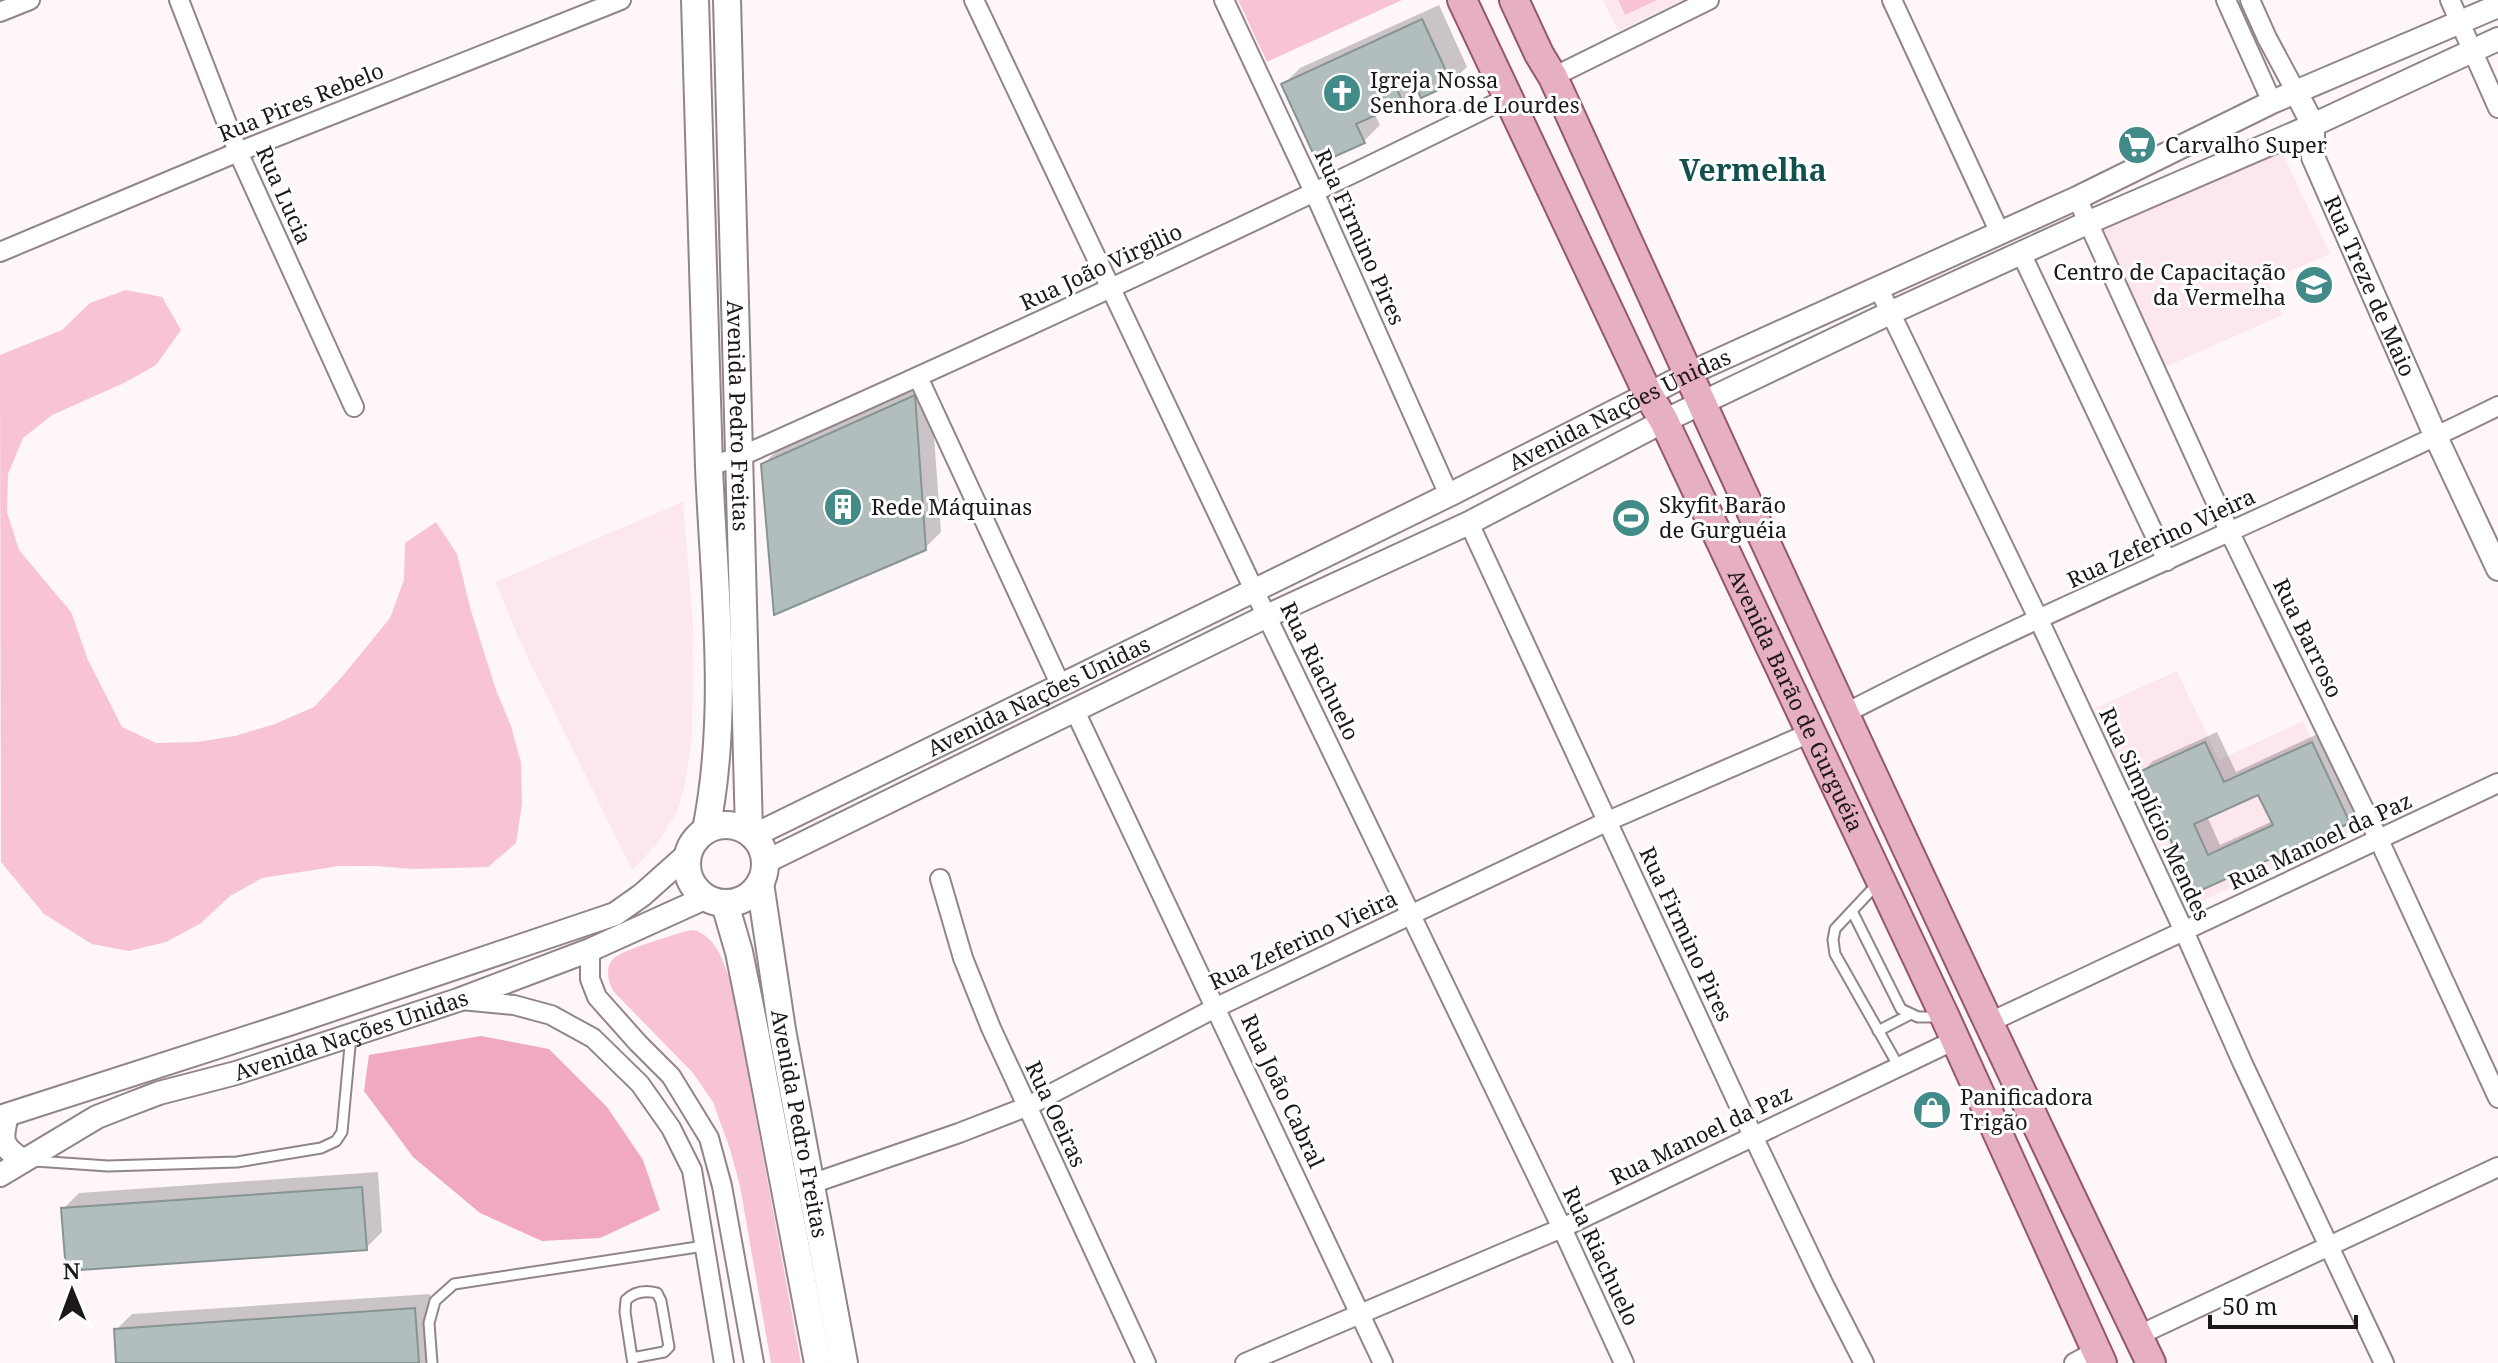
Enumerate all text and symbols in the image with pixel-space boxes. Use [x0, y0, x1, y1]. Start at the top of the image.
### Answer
street label: Rua Pires Rebelo [214, 54, 388, 148]
place label: Igreja Nossa Senhora de Lourdes [1370, 64, 1580, 119]
church icon: Igreja Nossa Senhora de Lourdes [1321, 72, 1363, 114]
supermarket icon: Carvalho Super [2116, 124, 2158, 166]
place label: Carvalho Super [2165, 129, 2328, 159]
street label: Rua Lucia [250, 141, 320, 248]
street label: Rua Firmino Pires [1309, 144, 1413, 329]
district label: Vermelha [1679, 149, 1827, 190]
street label: Rua Treze de Maio [2318, 190, 2423, 381]
street label: Rua João Virgilio [1015, 215, 1186, 317]
place label: Centro de Capacitação da Vermelha [2053, 256, 2286, 311]
school or university icon: Centro de Capacitação da Vermelha [2293, 264, 2335, 306]
street label: Avenida Pedro Freitas [721, 300, 757, 532]
street label: Avenida Nações Unidas [1503, 341, 1735, 476]
street label: Rua Zeferino Vieira [2062, 480, 2259, 594]
building icon: Rede Máquinas [822, 486, 864, 528]
place label: Skyfit Barão de Gurguéia [1659, 489, 1787, 544]
place label: Rede Máquinas [871, 491, 1032, 521]
sports icon: Skyfit Barão de Gurguéia [1610, 497, 1652, 539]
street label: Avenida Barão de Gurguéia [1722, 564, 1871, 836]
street label: Rua Barroso [2267, 573, 2351, 702]
street label: Rua Riachuelo [1274, 596, 1367, 745]
street label: Avenida Nações Unidas [922, 628, 1155, 762]
street label: Rua Simplício Mendes [2093, 702, 2218, 925]
street label: Rua Manoel da Paz [2223, 784, 2416, 896]
street label: Rua Firmino Pires [1633, 841, 1741, 1026]
street label: Rua Zeferino Vieira [1204, 882, 1401, 996]
street label: Avenida Nações Unidas [230, 982, 472, 1087]
street label: Avenida Pedro Freitas [765, 1008, 836, 1240]
street label: Rua João Cabral [1235, 1009, 1333, 1172]
street label: Rua Oeiras [1019, 1056, 1095, 1172]
street label: Rua Manoel da Paz [1604, 1077, 1797, 1191]
place label: Panificadora Trigão [1960, 1081, 2093, 1136]
shop icon: Panificadora Trigão [1911, 1089, 1953, 1131]
street label: Rua Riachuelo [1557, 1181, 1647, 1330]
north arrow [32, 1251, 112, 1331]
text: N [63, 1255, 81, 1285]
scale bar [2210, 1279, 2356, 1329]
text: 50 m [2222, 1289, 2278, 1322]

